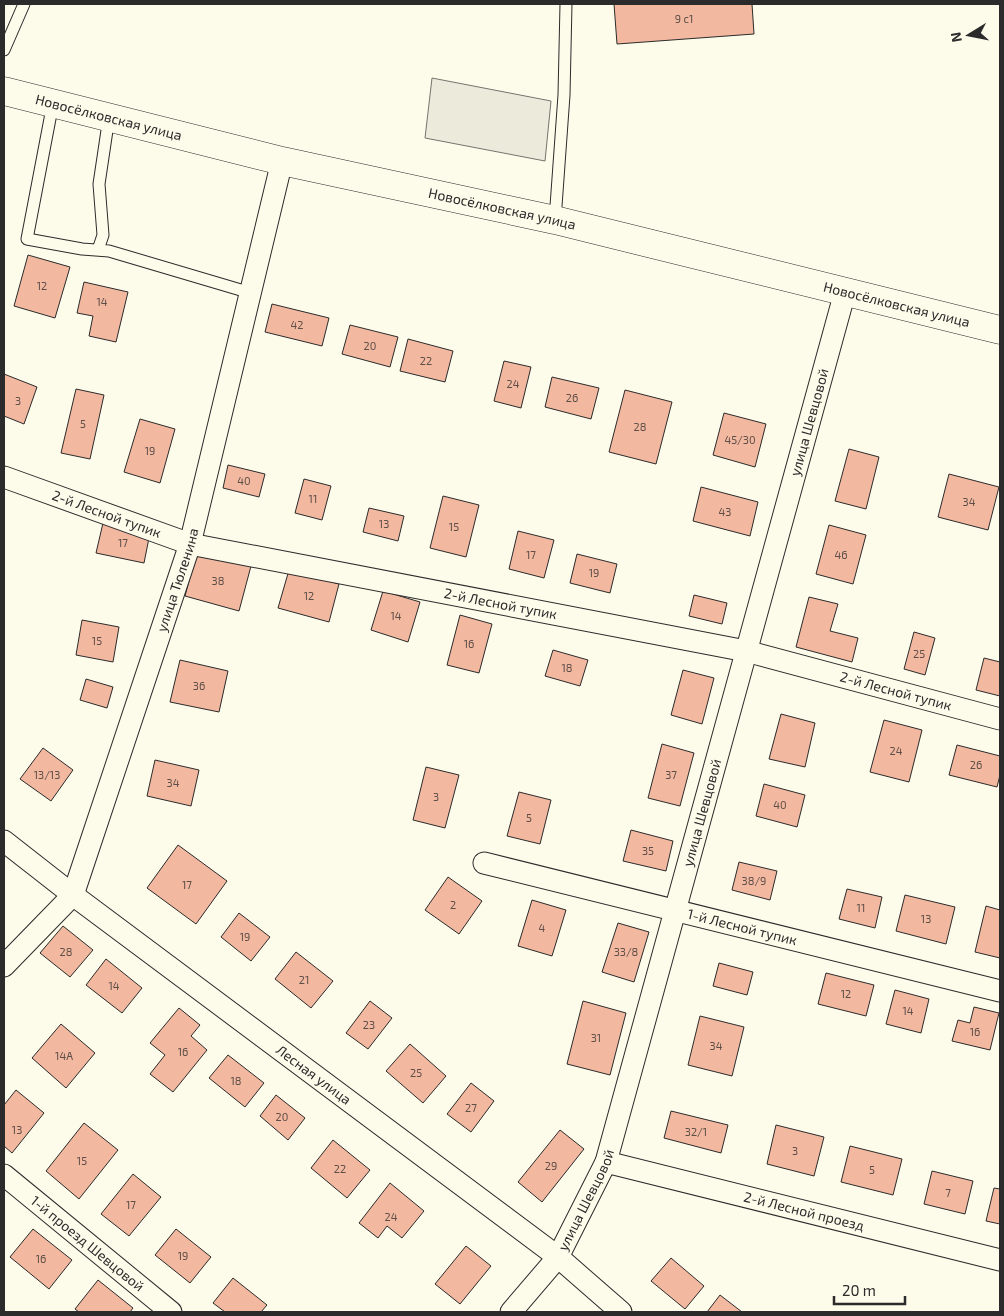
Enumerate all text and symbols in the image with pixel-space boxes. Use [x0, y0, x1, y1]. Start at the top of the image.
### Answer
north arrow [944, 10, 994, 60]
house number: 9 с1 [675, 12, 693, 25]
text: N [946, 31, 965, 44]
street label: Новосёлковская улица [34, 90, 184, 144]
street label: Новосёлковская улица [427, 184, 578, 233]
street label: Новосёлковская улица [822, 278, 972, 330]
house number: 12 [37, 279, 47, 292]
house number: 14 [96, 295, 108, 308]
house number: 42 [291, 318, 303, 331]
house number: 20 [364, 339, 376, 352]
house number: 22 [420, 354, 432, 367]
street label: улица Шевцовой [786, 366, 832, 478]
house number: 24 [507, 377, 520, 390]
house number: 26 [566, 391, 578, 404]
house number: 3 [15, 394, 21, 407]
house number: 5 [80, 417, 86, 430]
house number: 28 [634, 420, 646, 433]
house number: 45/30 [724, 433, 756, 446]
house number: 19 [145, 444, 155, 457]
house number: 40 [237, 474, 251, 487]
street label: 2-й Лесной тупик [50, 486, 164, 541]
house number: 11 [309, 492, 317, 505]
house number: 34 [963, 495, 976, 508]
house number: 43 [719, 505, 731, 518]
house number: 13 [379, 517, 389, 530]
house number: 15 [449, 520, 459, 533]
street label: улица Тюленина [152, 526, 202, 634]
house number: 17 [118, 536, 128, 549]
house number: 17 [526, 548, 536, 561]
house number: 46 [834, 548, 848, 561]
house number: 19 [589, 566, 599, 579]
house number: 38 [212, 574, 224, 587]
street label: 2-й Лесной тупик [443, 584, 559, 623]
house number: 12 [304, 589, 314, 602]
house number: 14 [390, 609, 402, 622]
house number: 15 [92, 634, 102, 647]
house number: 16 [464, 637, 474, 650]
house number: 25 [913, 647, 925, 660]
house number: 18 [561, 661, 573, 674]
street label: 2-й Лесной тупик [838, 668, 954, 714]
house number: 36 [193, 679, 205, 692]
house number: 24 [890, 744, 903, 757]
street label: улица Шевцовой [679, 757, 724, 868]
house number: 26 [970, 758, 982, 771]
house number: 13/13 [34, 768, 60, 781]
house number: 37 [665, 768, 677, 781]
house number: 34 [167, 776, 180, 789]
house number: 3 [433, 790, 439, 803]
house number: 40 [773, 798, 787, 811]
house number: 5 [526, 811, 532, 824]
house number: 35 [642, 844, 654, 857]
house number: 38/9 [742, 874, 766, 887]
house number: 17 [182, 878, 192, 891]
house number: 2 [450, 898, 456, 911]
house number: 11 [857, 901, 865, 914]
street label: 1-й Лесной тупик [686, 905, 799, 948]
house number: 13 [921, 912, 931, 925]
house number: 4 [539, 921, 546, 934]
house number: 19 [240, 930, 250, 943]
house number: 28 [60, 945, 72, 958]
house number: 33/8 [614, 945, 638, 958]
house number: 21 [299, 973, 309, 986]
house number: 14 [108, 979, 120, 992]
house number: 12 [841, 987, 851, 1000]
house number: 14 [902, 1004, 914, 1017]
house number: 23 [363, 1018, 375, 1031]
house number: 16 [970, 1025, 980, 1038]
house number: 31 [591, 1031, 601, 1044]
house number: 34 [710, 1039, 723, 1052]
street label: Лесная улица [273, 1041, 355, 1108]
house number: 16 [178, 1045, 188, 1058]
house number: 14А [55, 1049, 73, 1062]
house number: 25 [410, 1066, 422, 1079]
house number: 18 [230, 1074, 242, 1087]
house number: 27 [465, 1101, 477, 1114]
house number: 20 [276, 1110, 288, 1123]
house number: 13 [12, 1123, 22, 1136]
house number: 32/1 [685, 1125, 707, 1138]
house number: 3 [792, 1144, 798, 1157]
street label: улица Шевцовой [554, 1147, 617, 1253]
house number: 15 [77, 1154, 87, 1167]
house number: 29 [545, 1159, 557, 1172]
house number: 22 [334, 1162, 346, 1175]
house number: 5 [869, 1163, 875, 1176]
house number: 7 [945, 1186, 951, 1199]
street label: 2-й Лесной проезд [742, 1188, 866, 1234]
street label: 1-й проезд Шевцовой [28, 1192, 148, 1295]
house number: 17 [126, 1198, 136, 1211]
house number: 24 [385, 1210, 398, 1223]
house number: 19 [178, 1249, 188, 1262]
house number: 16 [36, 1252, 46, 1265]
scale bar [834, 1274, 905, 1306]
text: 20 m [842, 1281, 876, 1299]

